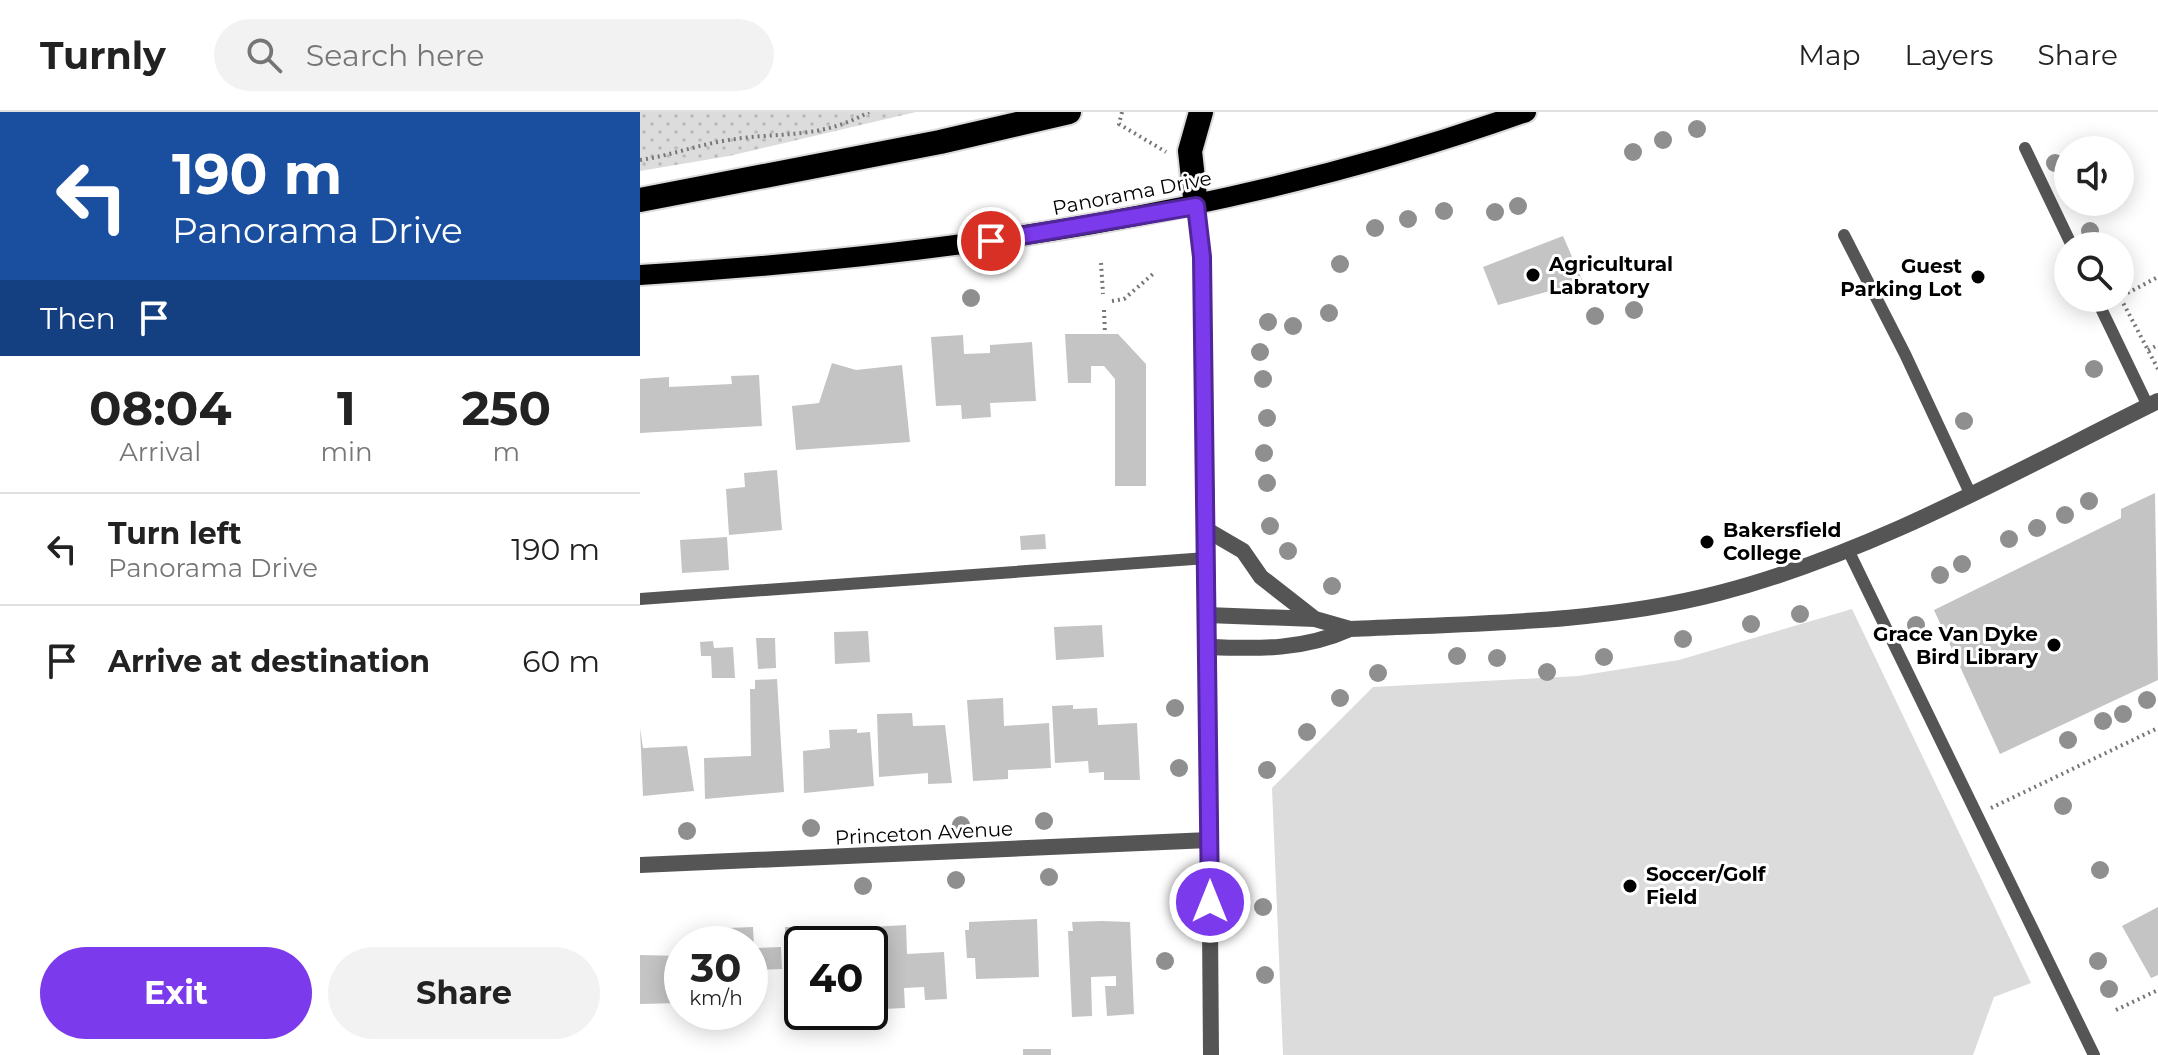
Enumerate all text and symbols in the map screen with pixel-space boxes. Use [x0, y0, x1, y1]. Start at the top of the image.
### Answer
search box [214, 19, 774, 91]
text: Turnly [40, 32, 166, 79]
icon: search [242, 33, 286, 77]
text: Search here [306, 37, 484, 74]
text: Map [1798, 38, 1861, 72]
text: Layers [1905, 38, 1994, 72]
text: Share [2038, 38, 2118, 72]
map controls [2054, 136, 2134, 312]
button: sound [2054, 136, 2134, 216]
text: 190 m [172, 140, 342, 208]
icon: left [40, 144, 144, 248]
street label: Panorama Drive [1050, 166, 1214, 220]
pin [957, 207, 1025, 275]
text: Panorama Drive [172, 208, 463, 252]
icon: arrive [969, 219, 1013, 263]
button: search [2054, 232, 2134, 312]
place label: Agricultural Labratory [1548, 252, 1673, 299]
place label: Guest Parking Lot [1840, 254, 1962, 301]
marker: Agricultural Labratory [1524, 266, 1542, 284]
marker: Guest Parking Lot [1969, 268, 1987, 286]
icon: arrive [132, 296, 176, 340]
text: Then [40, 300, 116, 337]
text: 08:04 [89, 379, 231, 437]
text: 1 [337, 379, 356, 437]
text: 250 [462, 379, 551, 437]
text: Arrival [119, 436, 201, 468]
text: min [320, 436, 373, 468]
text: m [492, 436, 520, 468]
text: Turn left [108, 515, 241, 552]
place label: Bakersfield College [1723, 518, 1841, 565]
icon: left [40, 527, 84, 571]
text: 190 m [511, 531, 600, 568]
marker: Bakersfield College [1698, 533, 1716, 551]
text: Panorama Drive [108, 552, 318, 584]
place label: Grace Van Dyke Bird Library [1873, 622, 2039, 669]
marker: Grace Van Dyke Bird Library [2045, 636, 2063, 654]
icon: arrive [40, 639, 84, 683]
text: Arrive at destination [108, 643, 430, 680]
text: 60 m [522, 643, 600, 680]
street label: Princeton Avenue [834, 816, 1014, 850]
position arrow [1168, 860, 1252, 944]
place label: Soccer/Golf Field [1646, 862, 1767, 909]
marker: Soccer/Golf Field [1621, 877, 1639, 895]
speed limit sign: 40 [784, 926, 888, 1030]
text: 30 [691, 943, 741, 992]
button: Exit [40, 947, 312, 1039]
button: Share [328, 947, 600, 1039]
text: km/h [689, 986, 743, 1010]

